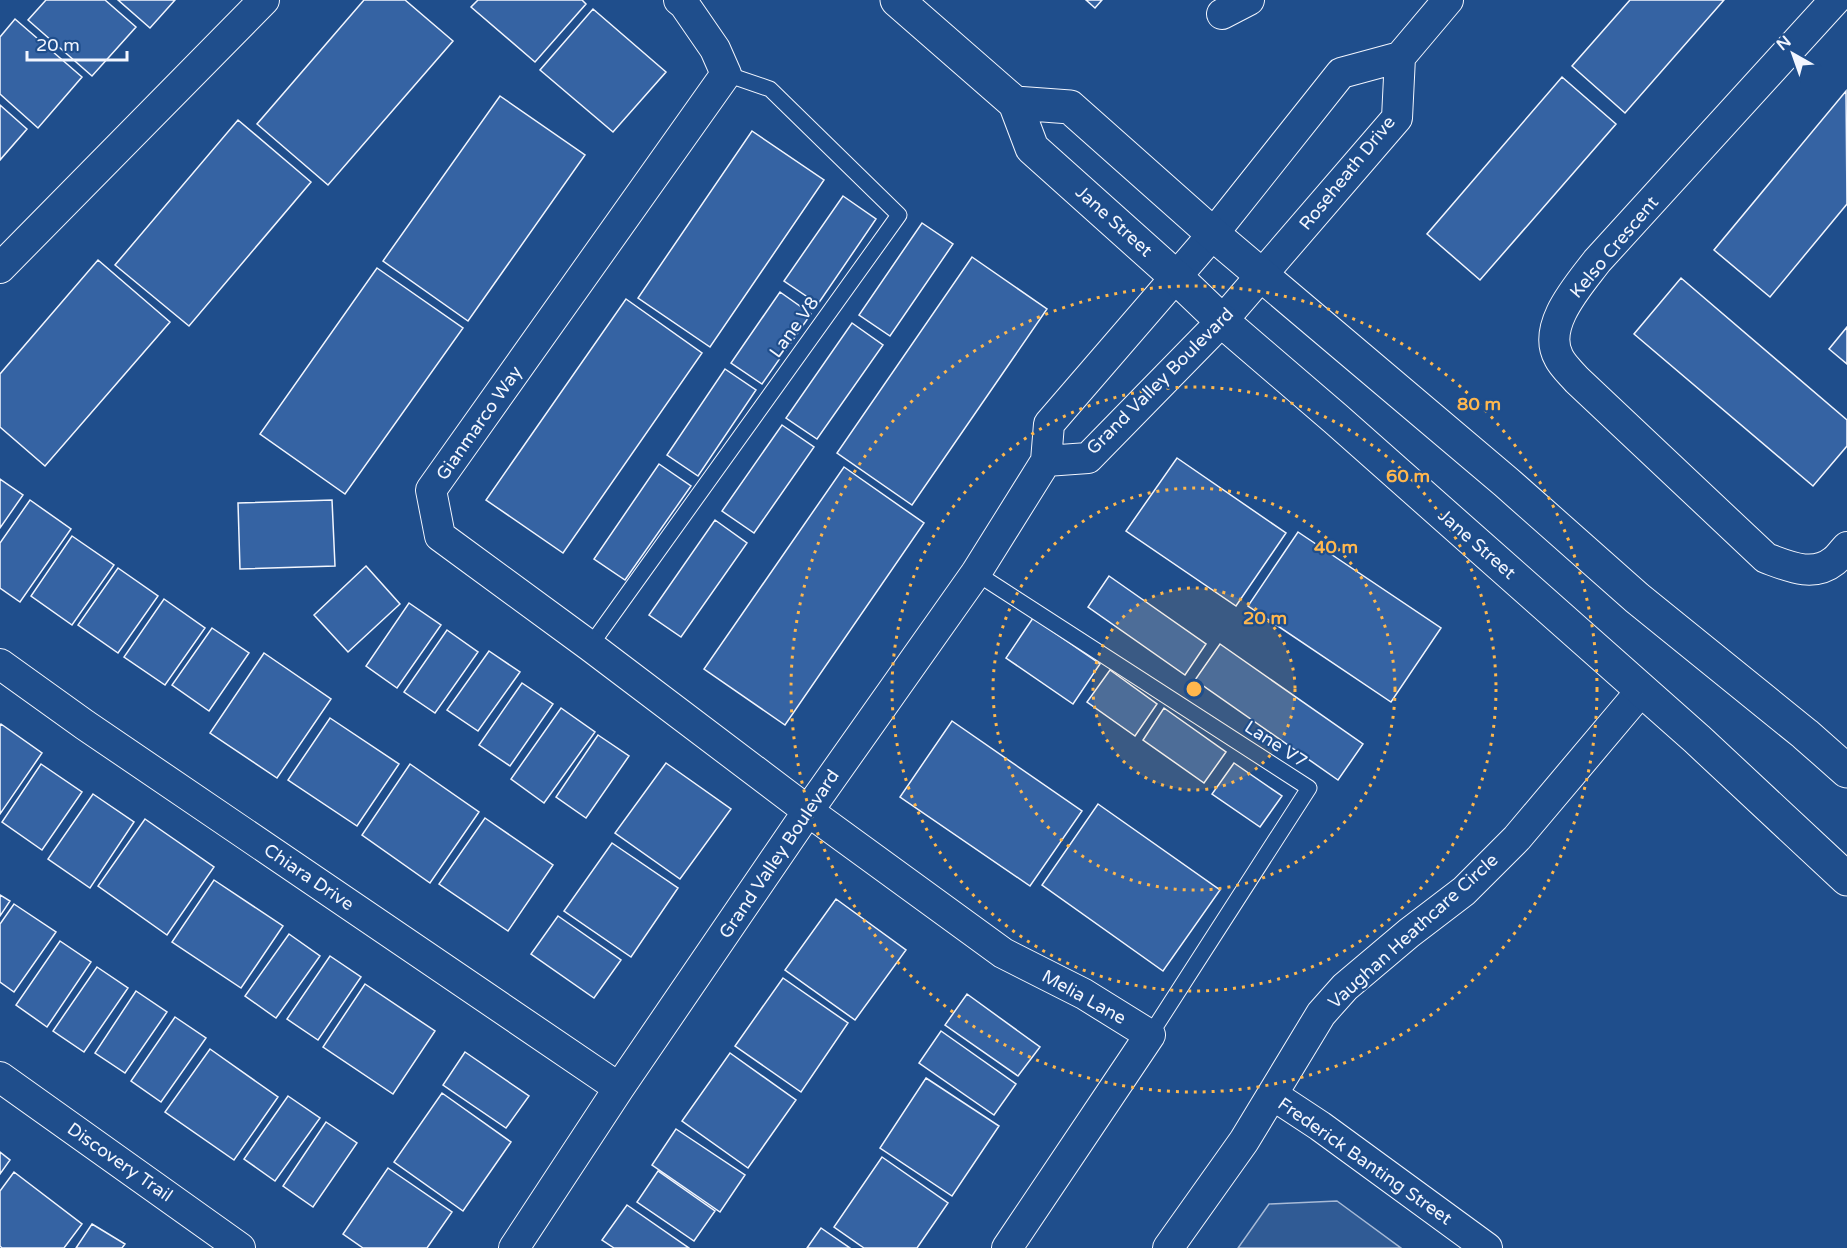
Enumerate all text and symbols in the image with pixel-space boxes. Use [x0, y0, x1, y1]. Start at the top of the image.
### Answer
scale bar [27, 24, 128, 62]
north arrow [1763, 24, 1823, 84]
text: N [1773, 31, 1795, 55]
text: 20 m [36, 34, 80, 56]
street label: Roseheath Drive [1294, 111, 1400, 235]
street label: Jane Street [1071, 181, 1157, 261]
street label: Kelso Crescent [1565, 192, 1663, 302]
street label: Lane V8 [764, 292, 824, 362]
street label: Grand Valley Boulevard [1082, 303, 1238, 459]
street label: Gianmarco Way [431, 361, 527, 484]
text: 80 m [1457, 393, 1501, 415]
text: 60 m [1386, 465, 1430, 487]
street label: Jane Street [1434, 504, 1520, 584]
text: 40 m [1314, 536, 1358, 558]
text: 20 m [1243, 607, 1287, 629]
centre of rings [1184, 679, 1204, 699]
street label: Lane V7 [1241, 716, 1311, 772]
street label: Grand Valley Boulevard [714, 765, 844, 943]
street label: Chiara Drive [260, 839, 358, 915]
street label: Vaughan Heathcare Circle [1324, 849, 1502, 1013]
street label: Melia Lane [1038, 965, 1130, 1029]
street label: Frederick Banting Street [1274, 1093, 1456, 1230]
street label: Discovery Trail [63, 1118, 177, 1206]

